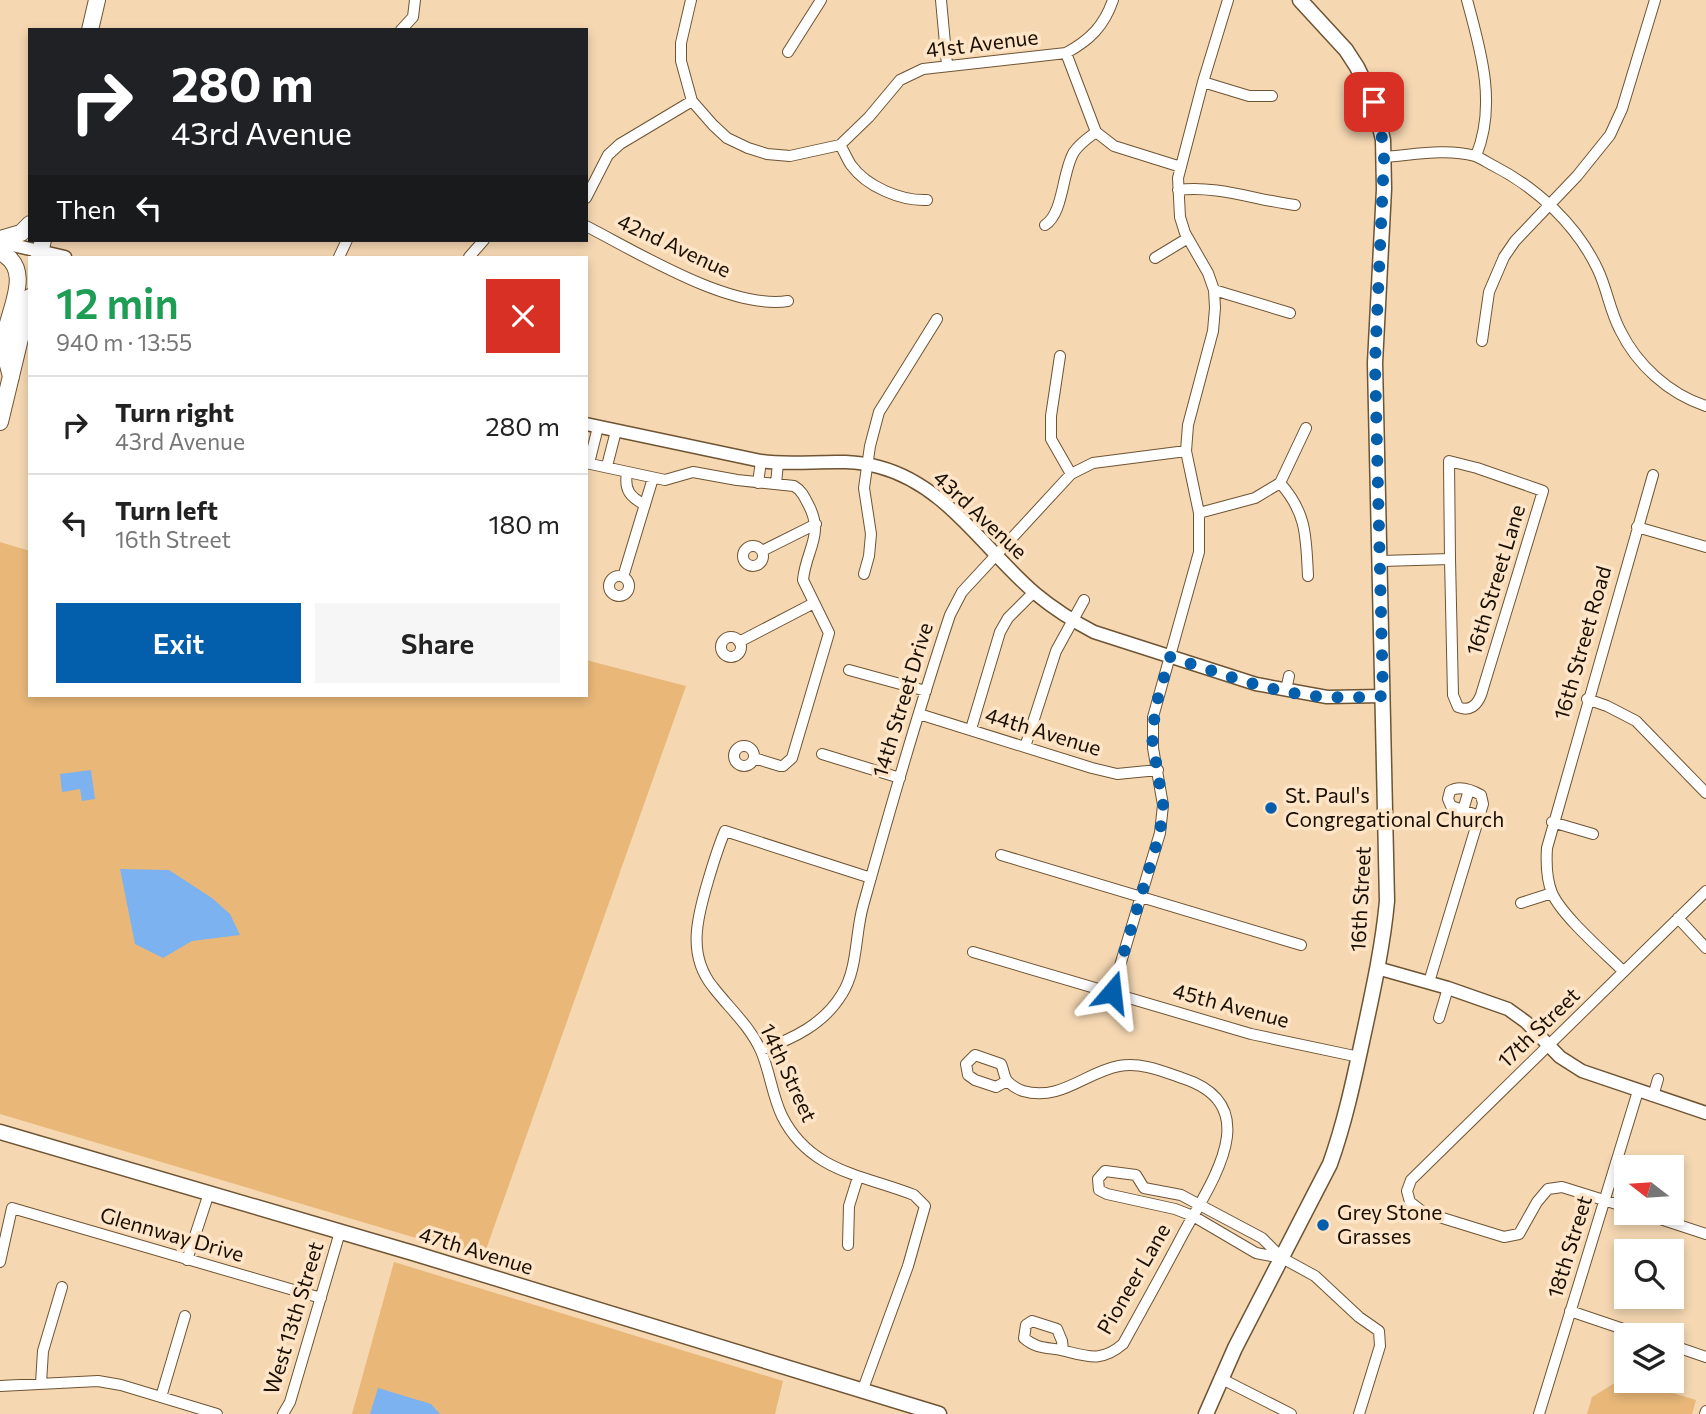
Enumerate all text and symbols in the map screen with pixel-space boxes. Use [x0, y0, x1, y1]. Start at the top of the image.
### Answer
street label: 41st Avenue [924, 23, 1039, 62]
text: 280 m [171, 52, 314, 112]
icon: right [56, 56, 147, 147]
pin [1344, 72, 1404, 132]
icon: arrive [1355, 83, 1393, 121]
text: 43rd Avenue [171, 112, 352, 152]
icon: left [130, 189, 168, 227]
text: Then [56, 193, 116, 224]
street label: 42nd Avenue [614, 208, 735, 282]
text: 12 min [56, 276, 179, 328]
button: close [486, 279, 560, 353]
text: 940 m · 13:55 [56, 328, 192, 356]
text: Turn right [115, 396, 234, 427]
icon: right [56, 406, 94, 444]
text: 280 m [485, 410, 560, 441]
text: 43rd Avenue [115, 427, 245, 455]
street label: 43rd Avenue [929, 464, 1033, 564]
text: Turn left [115, 494, 218, 525]
street label: 16th Street Lane [1460, 501, 1529, 658]
icon: left [56, 504, 94, 542]
text: 180 m [488, 508, 560, 539]
text: 16th Street [115, 525, 231, 553]
street label: 16th Street Road [1548, 563, 1615, 722]
button: Exit [56, 603, 301, 683]
button: Share [315, 603, 560, 683]
street label: 14th Street Drive [866, 619, 937, 780]
street label: 44th Avenue [982, 701, 1104, 760]
place label: St. Paul's Congregational Church [1285, 782, 1504, 831]
marker: St. Paul's Congregational Church [1263, 800, 1279, 816]
street label: 16th Street [1344, 845, 1375, 952]
position arrow [1075, 955, 1149, 1029]
street label: 45th Avenue [1171, 977, 1292, 1032]
street label: 17th Street [1492, 982, 1584, 1072]
street label: 14th Street [756, 1019, 823, 1126]
north arrow [1614, 1155, 1684, 1225]
map controls [1614, 1155, 1684, 1393]
street label: 18th Street [1541, 1192, 1596, 1301]
place label: Grey Stone Grasses [1337, 1199, 1442, 1248]
street label: Glennway Drive [98, 1201, 247, 1266]
marker: Grey Stone Grasses [1315, 1217, 1331, 1233]
street label: Pioneer Lane [1091, 1218, 1174, 1338]
street label: 47th Avenue [416, 1220, 536, 1279]
street label: West 13th Street [257, 1238, 328, 1397]
button: search [1614, 1239, 1684, 1309]
button: layers [1614, 1323, 1684, 1393]

